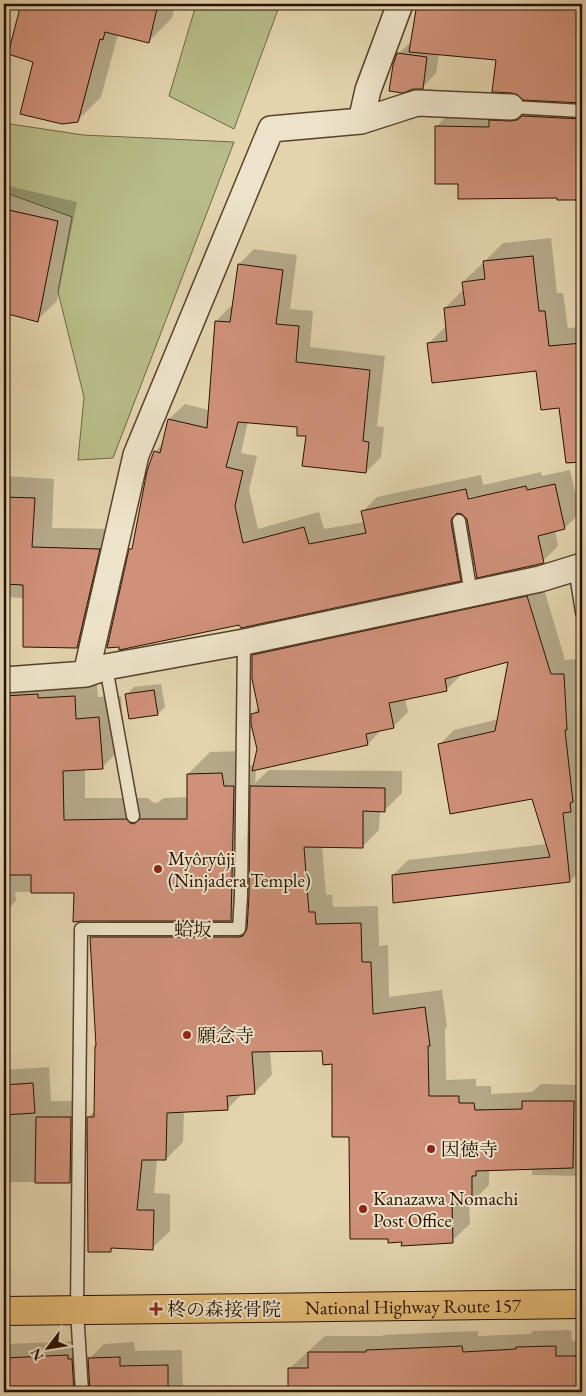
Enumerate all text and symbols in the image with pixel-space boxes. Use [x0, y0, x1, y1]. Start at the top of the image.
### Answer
place label: Myôryûji (Ninjadera Temple) [168, 846, 311, 893]
marker: Myôryûji (Ninjadera Temple) [152, 863, 164, 875]
street label: 蛤坂 [174, 917, 212, 942]
place label: 願念寺 [197, 1023, 254, 1048]
marker: 願念寺 [181, 1029, 193, 1041]
place label: 因徳寺 [441, 1137, 498, 1162]
marker: 因徳寺 [425, 1143, 437, 1155]
place label: Kanazawa Nomachi Post Office [373, 1186, 519, 1233]
marker: Kanazawa Nomachi Post Office [357, 1203, 369, 1215]
street label: National Highway Route 157 [305, 1292, 522, 1320]
place label: 柊の森接骨院 [167, 1297, 281, 1322]
marker: 柊の森接骨院 [149, 1302, 163, 1316]
north arrow [22, 1324, 72, 1374]
text: N [26, 1345, 47, 1364]

